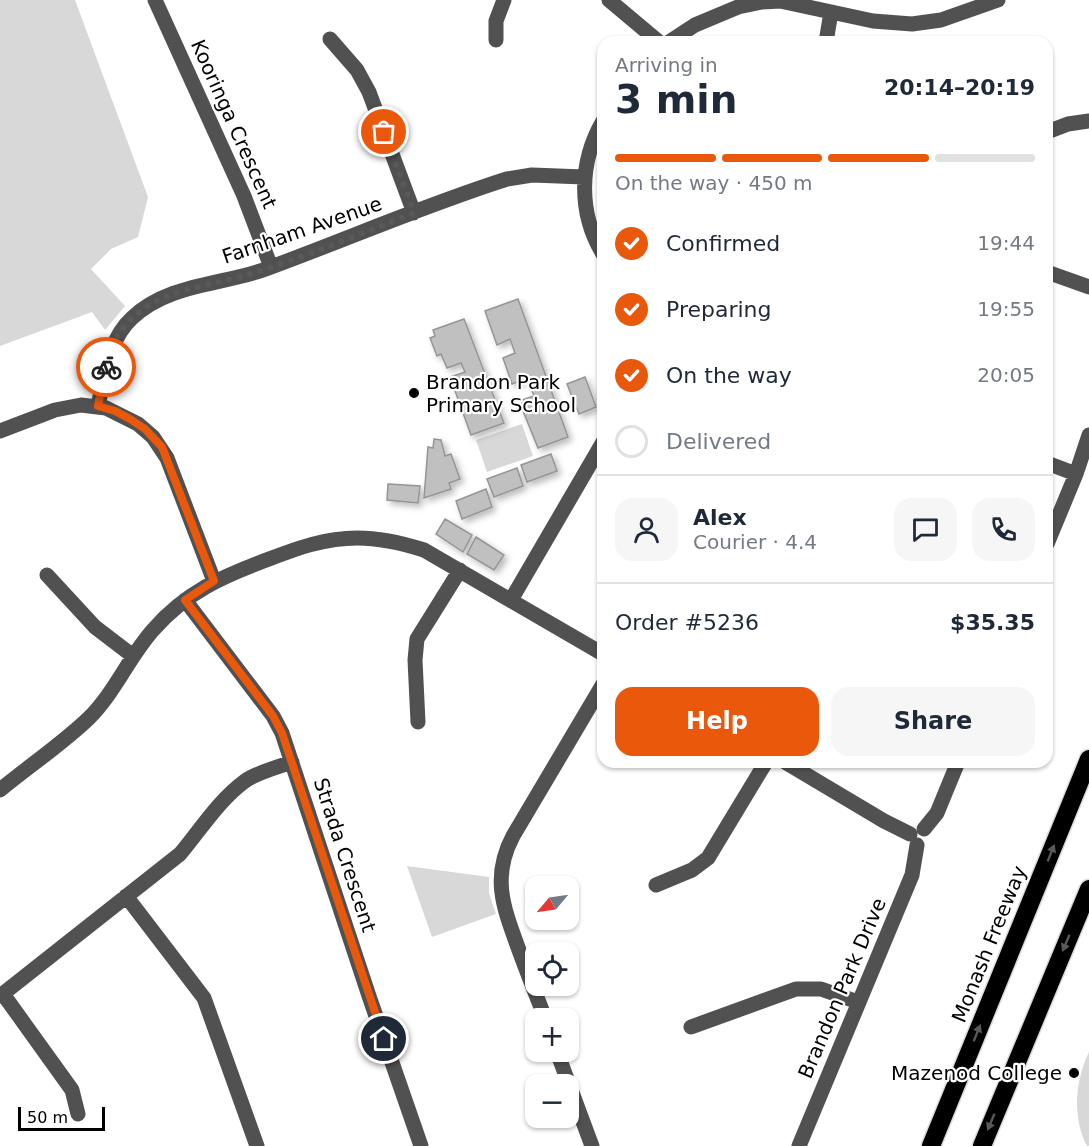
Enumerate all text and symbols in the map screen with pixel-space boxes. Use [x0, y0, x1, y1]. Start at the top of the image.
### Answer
street label: Kooringa Crescent [186, 36, 282, 212]
text: Arriving in [615, 53, 718, 77]
text: 20:14–20:19 [884, 75, 1035, 100]
text: 3 min [615, 77, 737, 122]
pin [358, 106, 409, 157]
icon: bag [367, 115, 400, 148]
text: On the way · 450 m [615, 171, 813, 195]
street label: Farnham Avenue [219, 191, 385, 269]
icon: check [615, 227, 648, 260]
text: Confirmed [666, 231, 780, 256]
text: 19:44 [977, 231, 1035, 255]
icon: check [615, 293, 648, 326]
text: Preparing [666, 297, 772, 322]
text: 19:55 [977, 297, 1035, 321]
courier [76, 337, 136, 397]
icon: bike [90, 351, 123, 384]
icon: check [615, 359, 648, 392]
text: On the way [666, 363, 792, 388]
text: 20:05 [977, 363, 1035, 387]
place label: Brandon Park Primary School [426, 370, 576, 417]
marker: Brandon Park Primary School [407, 386, 421, 400]
text: Delivered [666, 429, 771, 454]
button: person [615, 498, 678, 561]
button: chat [894, 498, 957, 561]
button: phone [972, 498, 1035, 561]
text: Alex [693, 505, 747, 530]
text: Courier · 4.4 [693, 530, 817, 554]
text: Order #5236 [615, 610, 759, 635]
text: $35.35 [950, 610, 1035, 635]
button: Help [615, 687, 819, 756]
button: Share [831, 687, 1035, 756]
street label: Strada Crescent [309, 775, 381, 935]
one-way arrow [1047, 844, 1056, 862]
street label: Monash Freeway [947, 862, 1031, 1026]
north arrow [525, 876, 579, 930]
map controls [525, 876, 579, 1128]
street label: Brandon Park Drive [793, 894, 891, 1082]
one-way arrow [1062, 934, 1071, 951]
button: locate [525, 942, 579, 996]
button: + [525, 1008, 579, 1062]
pin [358, 1013, 409, 1064]
icon: home [367, 1022, 400, 1055]
one-way arrow [972, 1024, 982, 1042]
place label: Mazenod College [891, 1061, 1062, 1085]
marker: Mazenod College [1067, 1066, 1081, 1080]
button: − [525, 1074, 579, 1128]
scale bar [18, 1104, 105, 1132]
text: 50 m [27, 1108, 68, 1127]
one-way arrow [986, 1114, 996, 1132]

